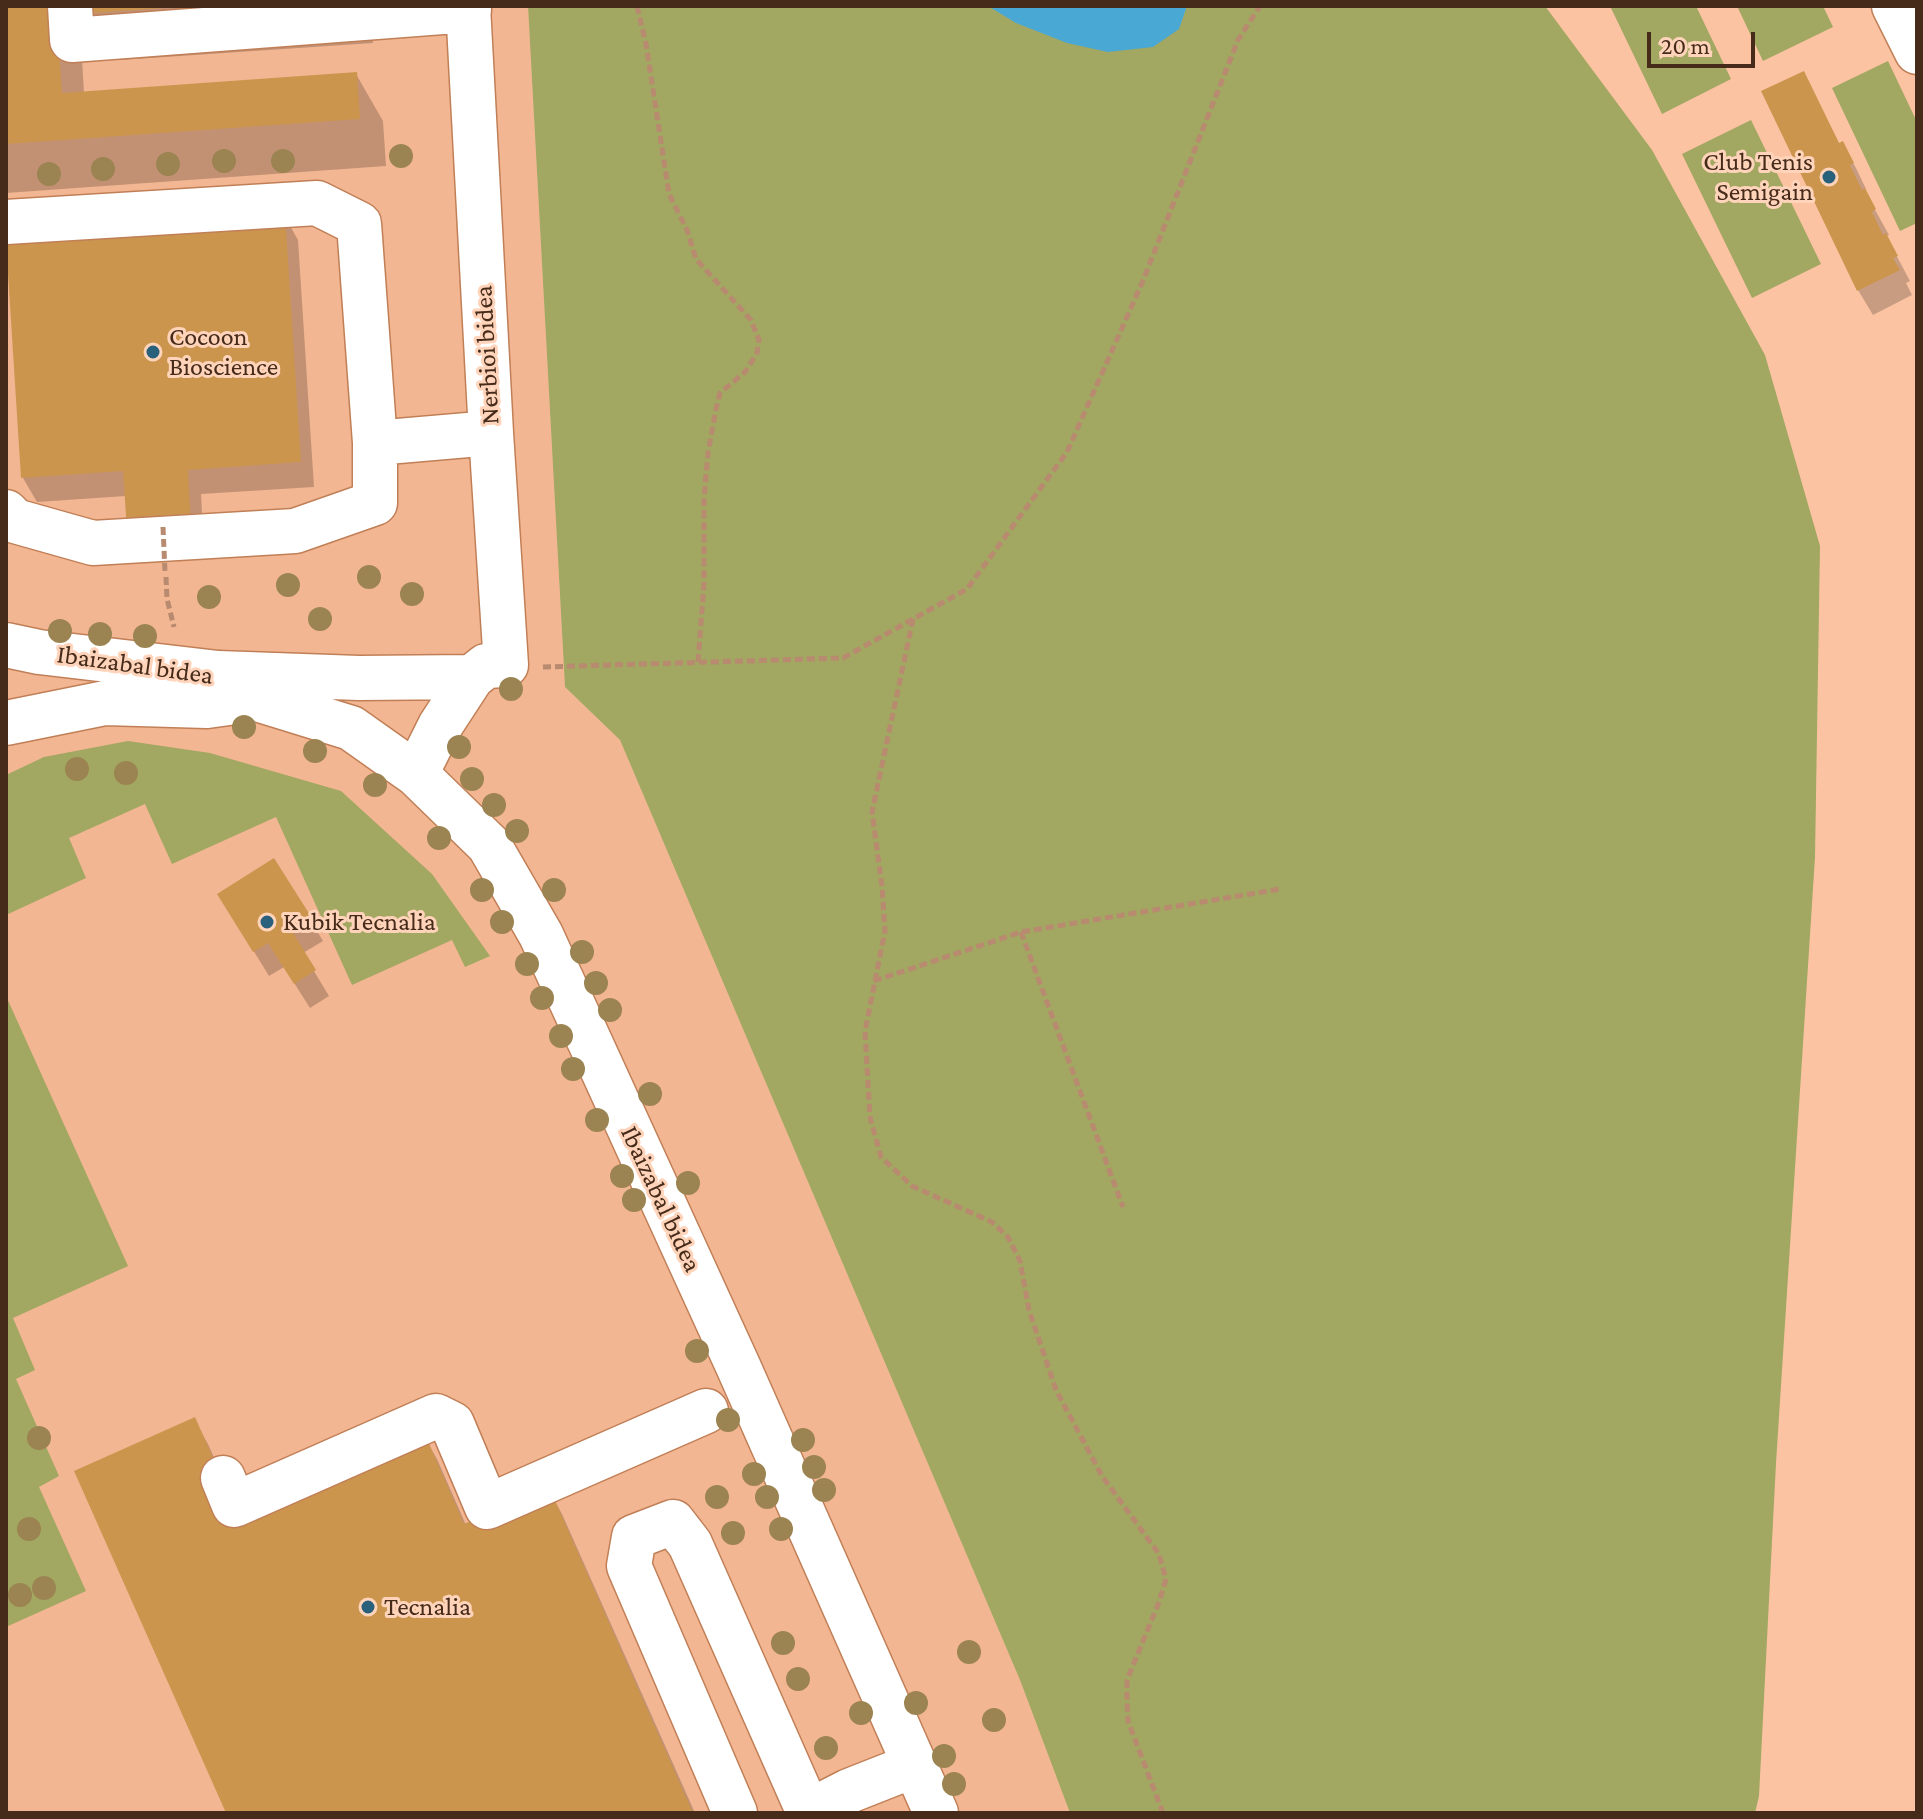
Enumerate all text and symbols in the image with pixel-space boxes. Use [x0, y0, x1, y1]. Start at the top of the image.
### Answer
scale bar [1651, 16, 1759, 66]
text: 20 m [1661, 32, 1710, 59]
place label: Club Tenis Semigain [1703, 146, 1813, 208]
marker: Club Tenis Semigain [1820, 168, 1838, 186]
street label: Nerbioi bidea [468, 285, 506, 425]
place label: Cocoon Bioscience [169, 321, 278, 382]
marker: Cocoon Bioscience [144, 343, 162, 361]
street label: Ibaizabal bidea [55, 639, 215, 691]
place label: Kubik Tecnalia [283, 906, 436, 938]
marker: Kubik Tecnalia [258, 913, 276, 931]
street label: Ibaizabal bidea [614, 1121, 708, 1277]
place label: Tecnalia [384, 1591, 471, 1623]
marker: Tecnalia [359, 1598, 377, 1616]

